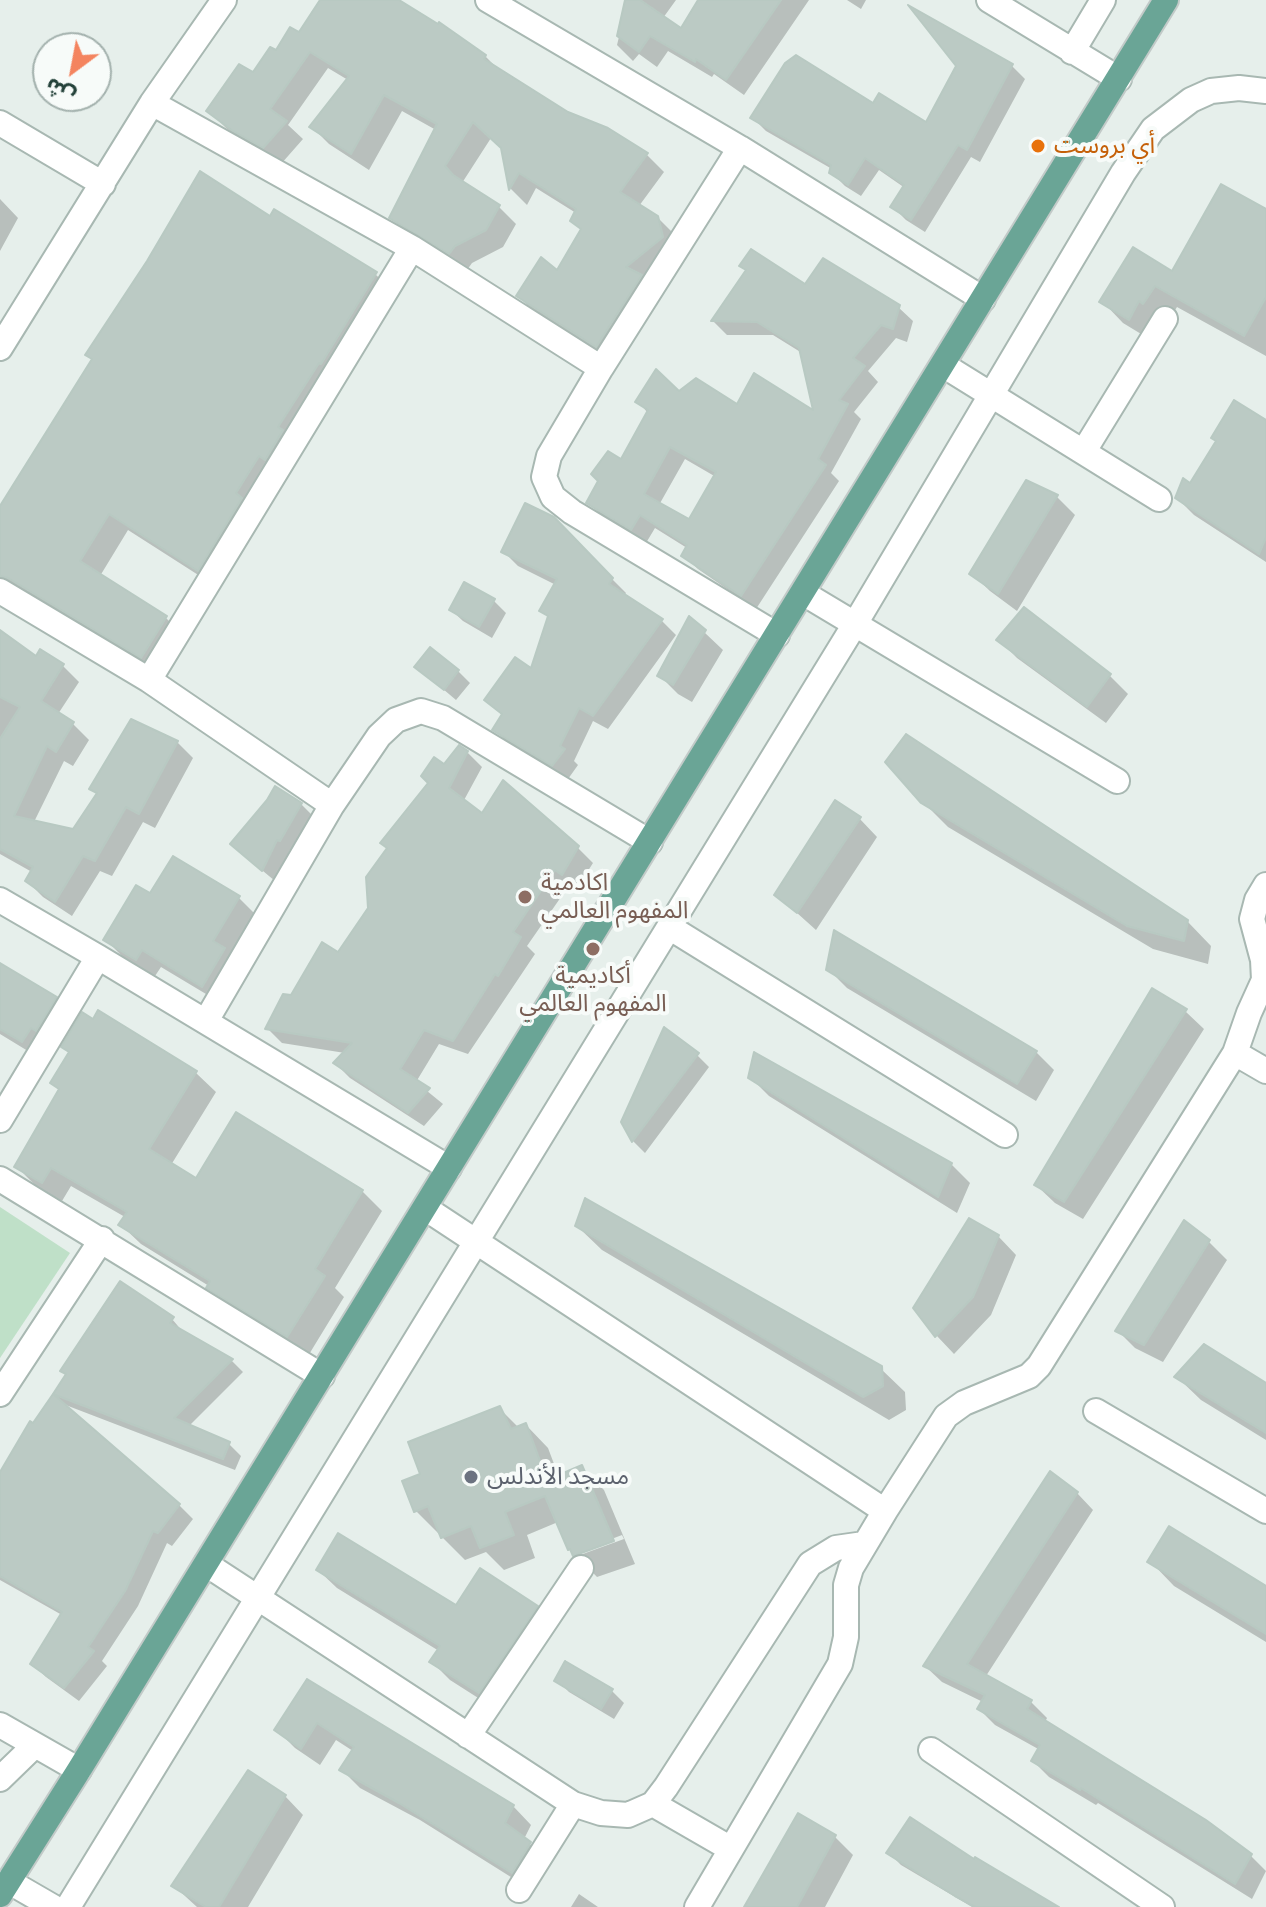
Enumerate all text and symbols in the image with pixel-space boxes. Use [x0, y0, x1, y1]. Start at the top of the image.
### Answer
north arrow [32, 32, 112, 112]
text: ش [40, 72, 80, 111]
place label: أي بروست [1054, 132, 1155, 160]
marker: أي بروست [1029, 137, 1047, 155]
place label: اكادمية المفهوم العالمي [541, 869, 688, 925]
marker: اكادمية المفهوم العالمي [516, 888, 534, 906]
marker: أكاديمية المفهوم العالمي [584, 940, 602, 958]
place label: أكاديمية المفهوم العالمي [519, 962, 667, 1018]
place label: مسجد الأندلس [487, 1463, 629, 1491]
marker: مسجد الأندلس [462, 1468, 480, 1486]

